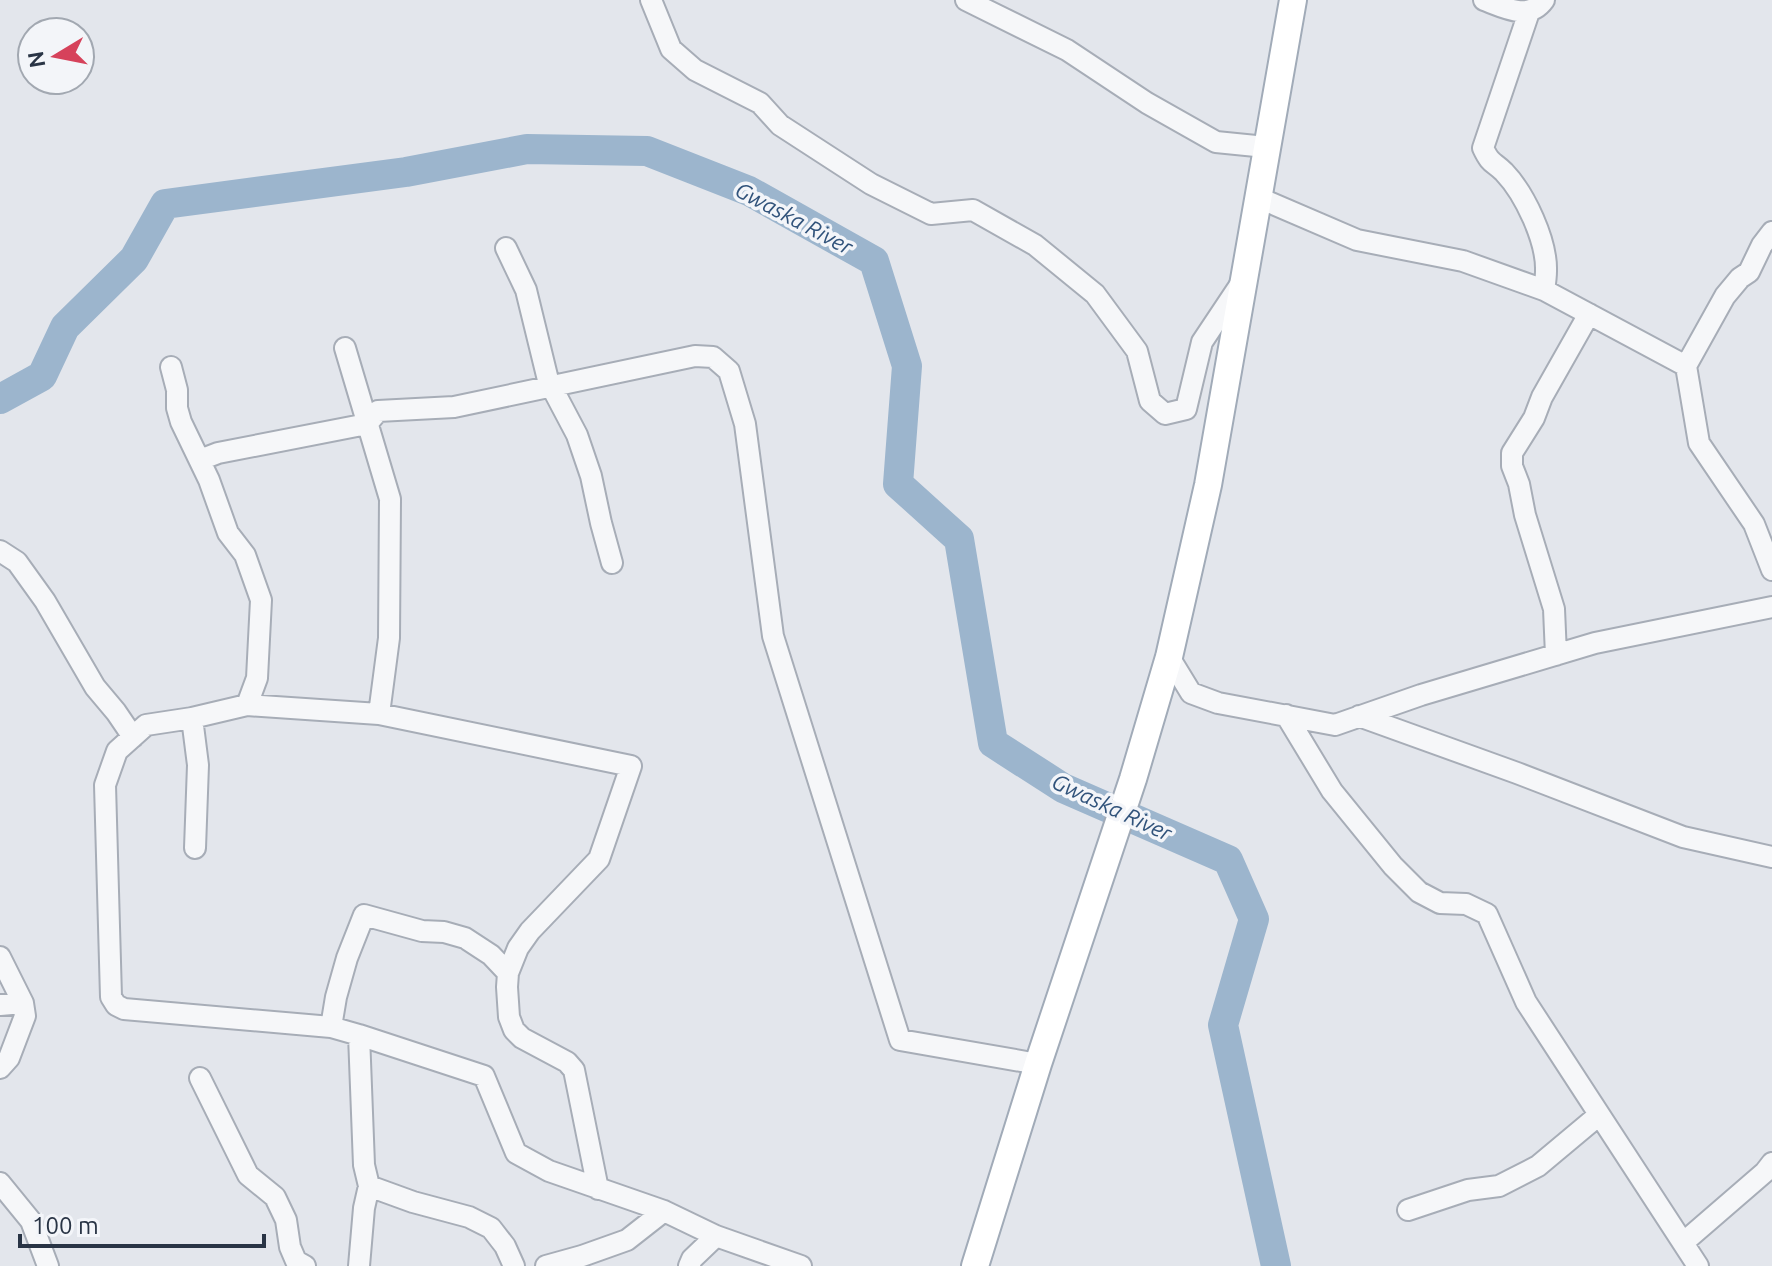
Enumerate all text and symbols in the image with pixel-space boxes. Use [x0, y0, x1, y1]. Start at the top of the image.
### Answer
north arrow [16, 16, 96, 96]
text: N [22, 49, 50, 70]
water label: Gwaska River [731, 176, 858, 259]
water label: Gwaska River [1048, 768, 1177, 845]
scale bar [20, 1198, 264, 1248]
text: 100 m [32, 1212, 99, 1239]

